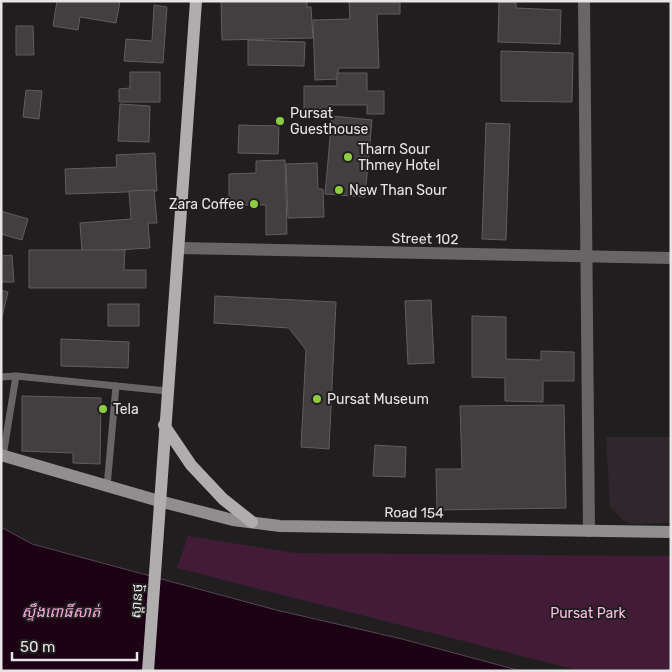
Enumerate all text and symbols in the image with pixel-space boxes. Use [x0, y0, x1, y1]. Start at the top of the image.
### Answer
place label: Pursat Guesthouse [290, 105, 369, 138]
marker: Pursat Guesthouse [274, 115, 286, 127]
place label: Tharn Sour Thmey Hotel [358, 141, 440, 174]
marker: Tharn Sour Thmey Hotel [342, 151, 354, 163]
place label: New Than Sour [349, 182, 448, 199]
marker: New Than Sour [333, 184, 345, 196]
place label: Zara Coffee [169, 196, 244, 213]
marker: Zara Coffee [248, 198, 260, 210]
street label: Street 102 [391, 230, 459, 248]
place label: Pursat Museum [327, 391, 429, 408]
marker: Pursat Museum [311, 393, 323, 405]
place label: Tela [113, 401, 139, 418]
marker: Tela [97, 403, 109, 415]
street label: Road 154 [384, 504, 444, 522]
street label: ស្ពានថ្ម [127, 583, 147, 619]
water label: ស្ទឹងពោធិ៍សាត់ [22, 603, 102, 621]
park label: Pursat Park [550, 605, 627, 622]
scale bar [12, 630, 138, 662]
text: 50 m [20, 638, 55, 656]

